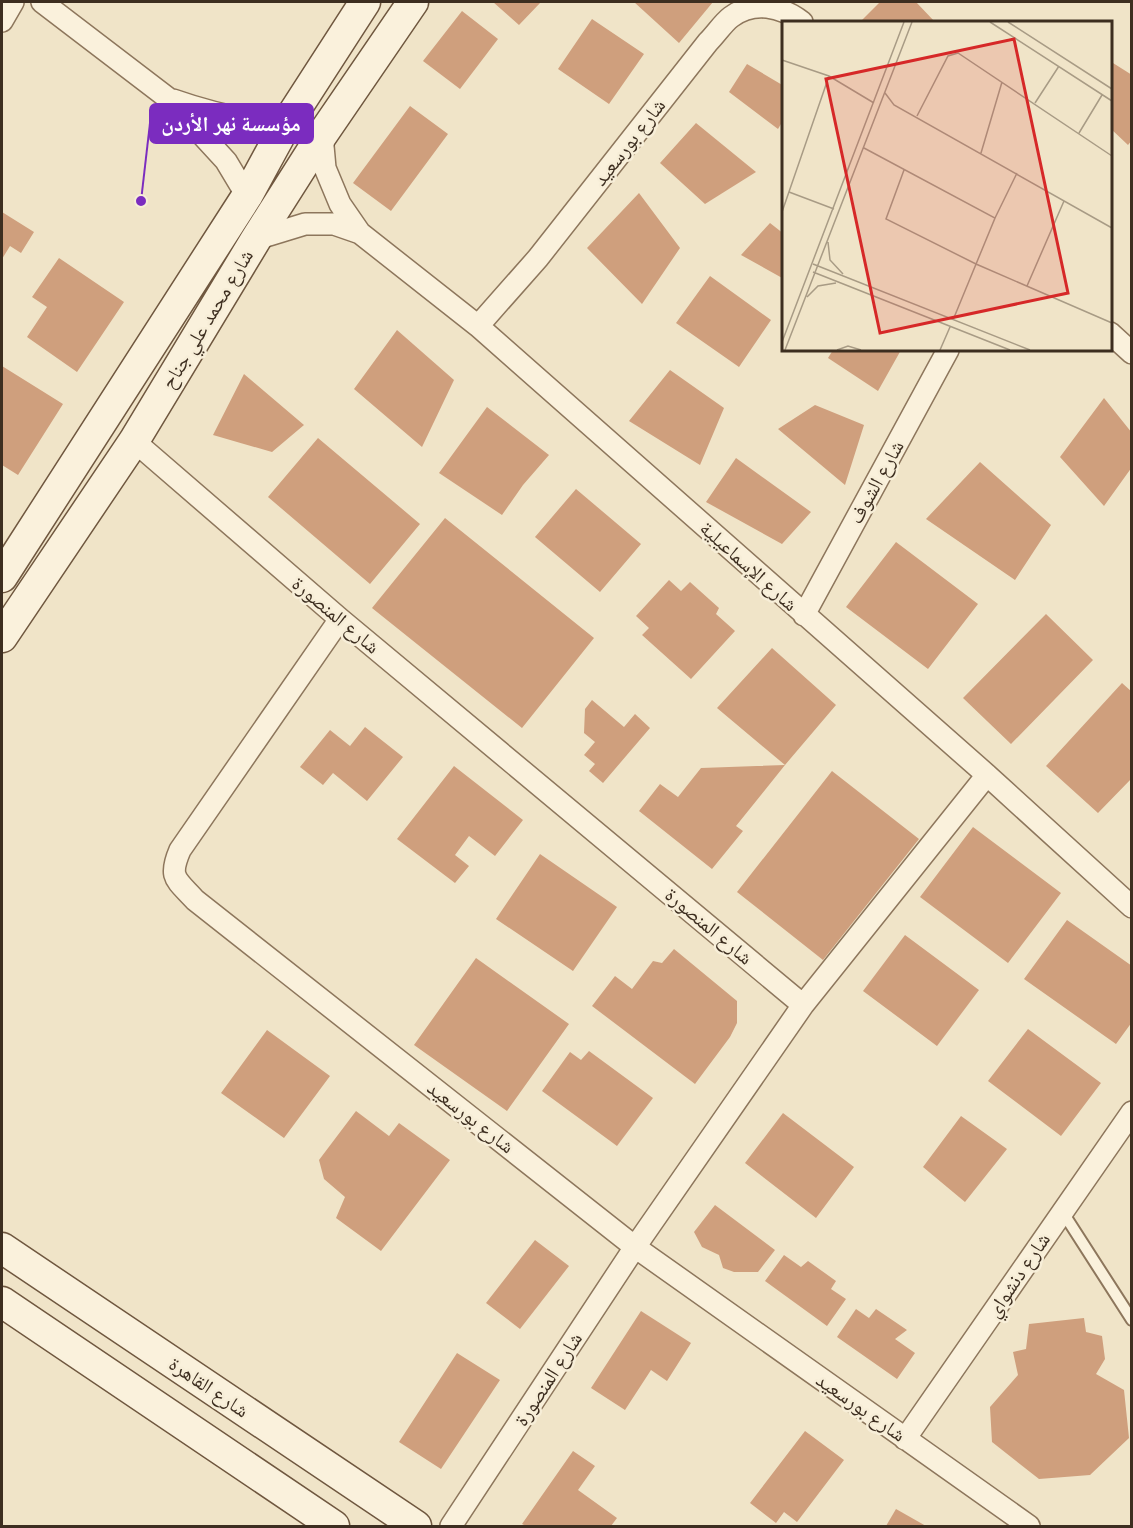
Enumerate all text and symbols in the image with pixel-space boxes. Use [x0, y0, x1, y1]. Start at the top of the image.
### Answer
inset map [782, 21, 1112, 351]
street label: شارع بورسعيد [588, 94, 671, 191]
callout: مؤسسة نهر الأردن [150, 104, 313, 143]
text: مؤسسة نهر الأردن [161, 112, 301, 136]
street label: شارع محمد علي جناح [157, 245, 262, 395]
street label: شارع الشوف [844, 437, 910, 528]
street label: شارع الإسماعيلية [695, 517, 802, 617]
street label: شارع المنصورة [287, 572, 384, 659]
street label: شارع المنصورة [660, 883, 757, 970]
street label: شارع بورسعيد [422, 1076, 519, 1159]
street label: شارع دنشواي [982, 1229, 1058, 1324]
street label: شارع المنصورة [510, 1328, 588, 1431]
street label: شارع القاهرة [164, 1352, 253, 1423]
street label: شارع بورسعيد [811, 1368, 910, 1447]

